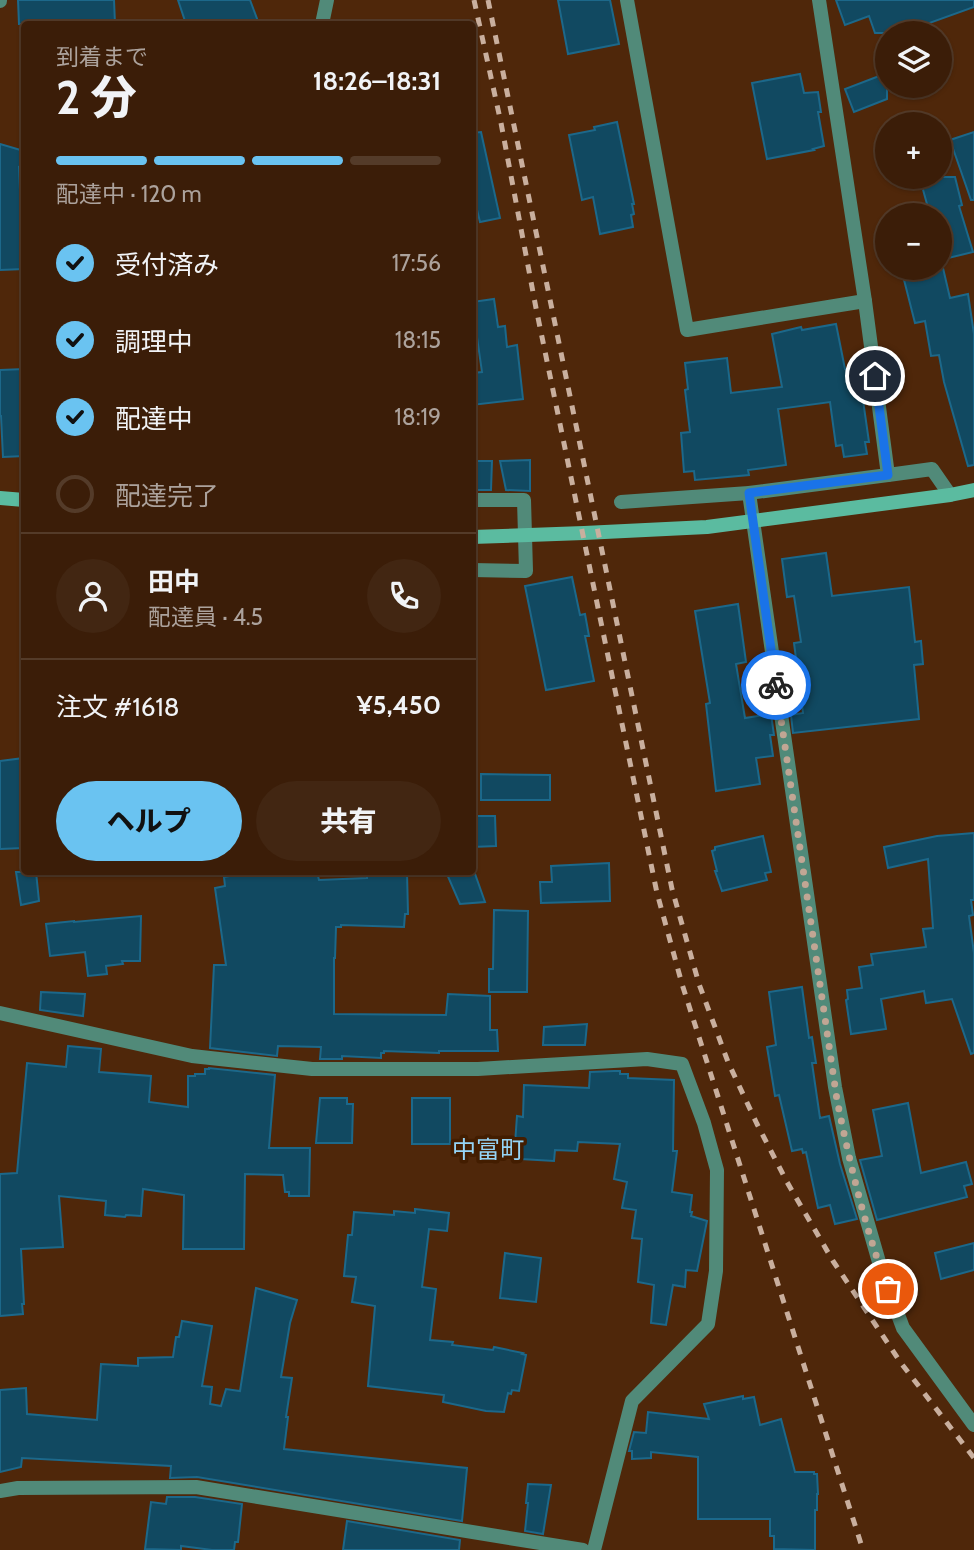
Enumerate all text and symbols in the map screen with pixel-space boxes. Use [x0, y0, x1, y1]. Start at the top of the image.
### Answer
map controls [875, 21, 952, 280]
button: layers [875, 21, 952, 98]
text: 到着まで [56, 43, 148, 71]
text: 18:26–18:31 [313, 65, 441, 97]
text: 2 分 [56, 70, 137, 126]
button: + [875, 112, 952, 189]
text: 配達中 · 120 m [56, 180, 202, 208]
button: − [875, 203, 952, 280]
icon: check [56, 244, 94, 282]
text: 受付済み [115, 249, 219, 281]
text: 17:56 [392, 249, 441, 277]
icon: check [56, 321, 94, 359]
text: 調理中 [115, 326, 193, 358]
text: 18:15 [395, 326, 441, 354]
pin [845, 346, 905, 406]
icon: home [856, 357, 894, 395]
icon: check [56, 398, 94, 436]
text: 配達中 [115, 403, 193, 435]
text: 18:19 [394, 403, 441, 431]
text: 配達完了 [115, 480, 219, 512]
button: person [56, 559, 130, 633]
button: phone [367, 559, 441, 633]
text: 田中 [148, 566, 200, 598]
text: 配達員 · 4.5 [148, 603, 263, 631]
courier [741, 650, 811, 720]
icon: bike [757, 666, 795, 704]
text: ¥5,450 [357, 689, 441, 721]
text: 注文 #1618 [56, 691, 179, 723]
button: ヘルプ [56, 781, 242, 861]
button: 共有 [256, 781, 441, 861]
district label: 中富町 [452, 1135, 524, 1164]
pin [858, 1259, 918, 1319]
icon: bag [869, 1270, 907, 1308]

